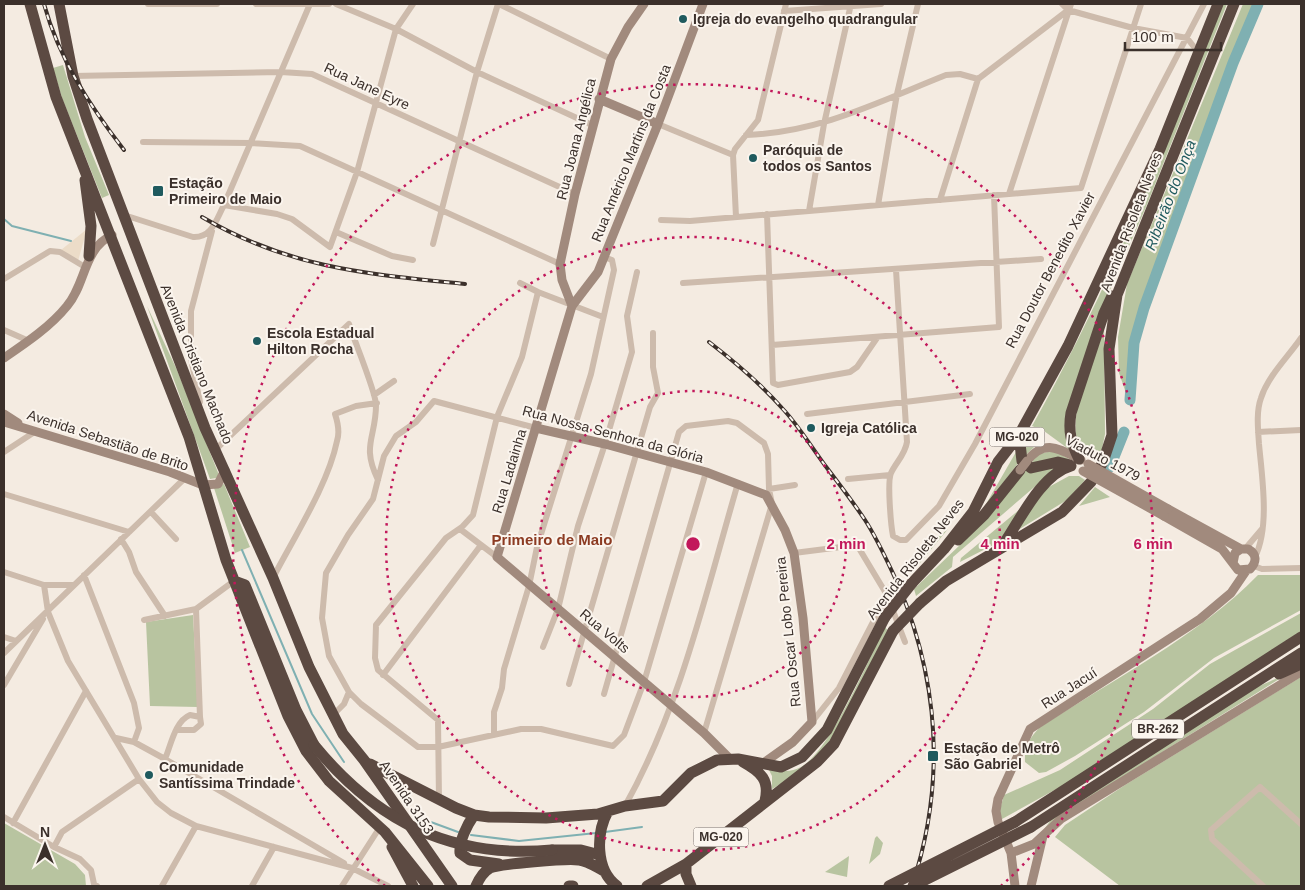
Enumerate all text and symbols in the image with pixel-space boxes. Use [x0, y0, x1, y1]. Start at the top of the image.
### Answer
place label: Igreja do evangelho quadrangular [693, 11, 918, 27]
marker: Igreja do evangelho quadrangular [677, 13, 689, 25]
scale bar [1125, 20, 1221, 52]
text: 100 m [1132, 28, 1174, 45]
street label: Rua Jane Eyre [322, 59, 413, 113]
street label: Rua Américo Martins da Costa [588, 62, 674, 244]
street label: Rua Joana Angélica [553, 76, 599, 201]
water label: Ribeirão do Onça [1141, 137, 1199, 253]
place label: Paróquia de todos os Santos [763, 142, 872, 174]
street label: Avenida Risoleta Neves [1097, 150, 1165, 294]
marker: Paróquia de todos os Santos [747, 152, 759, 164]
place label: Estação Primeiro de Maio [169, 175, 282, 207]
marker: Estação Primeiro de Maio [151, 184, 165, 198]
street label: Rua Doutor Benedito Xavier [1002, 189, 1098, 351]
street label: Avenida Cristiano Machado [158, 282, 237, 446]
place label: Escola Estadual Hilton Rocha [267, 325, 374, 357]
marker: Escola Estadual Hilton Rocha [251, 335, 263, 347]
street label: Rua Nossa Senhora da Glória [521, 402, 705, 466]
street label: Avenida Sebastião de Brito [25, 406, 191, 474]
place label: Igreja Católica [821, 420, 917, 436]
marker: Igreja Católica [805, 422, 817, 434]
street label: Rua Ladainha [489, 427, 529, 515]
road number: MG-020 [990, 428, 1044, 447]
street label: Viaduto 1979 [1063, 432, 1143, 484]
street label: Avenida Risoleta Neves [863, 496, 967, 622]
district label: Primeiro de Maio [492, 531, 612, 548]
centre of rings [684, 535, 702, 553]
text: 2 min [826, 535, 866, 552]
text: 4 min [980, 535, 1020, 552]
text: 6 min [1133, 535, 1173, 552]
street label: Rua Oscar Lobo Pereira [772, 556, 804, 708]
street label: Rua Volts [577, 606, 633, 656]
street label: Rua Jacuí [1038, 664, 1100, 712]
road number: BR-262 [1132, 720, 1184, 739]
place label: Estação de Metrô São Gabriel [944, 740, 1060, 772]
marker: Estação de Metrô São Gabriel [926, 749, 940, 763]
street label: Avenida 3153 [376, 757, 438, 837]
place label: Comunidade Santíssima Trindade [159, 759, 295, 791]
marker: Comunidade Santíssima Trindade [143, 769, 155, 781]
north arrow [20, 820, 70, 870]
text: N [40, 824, 50, 840]
road number: MG-020 [694, 828, 748, 846]

